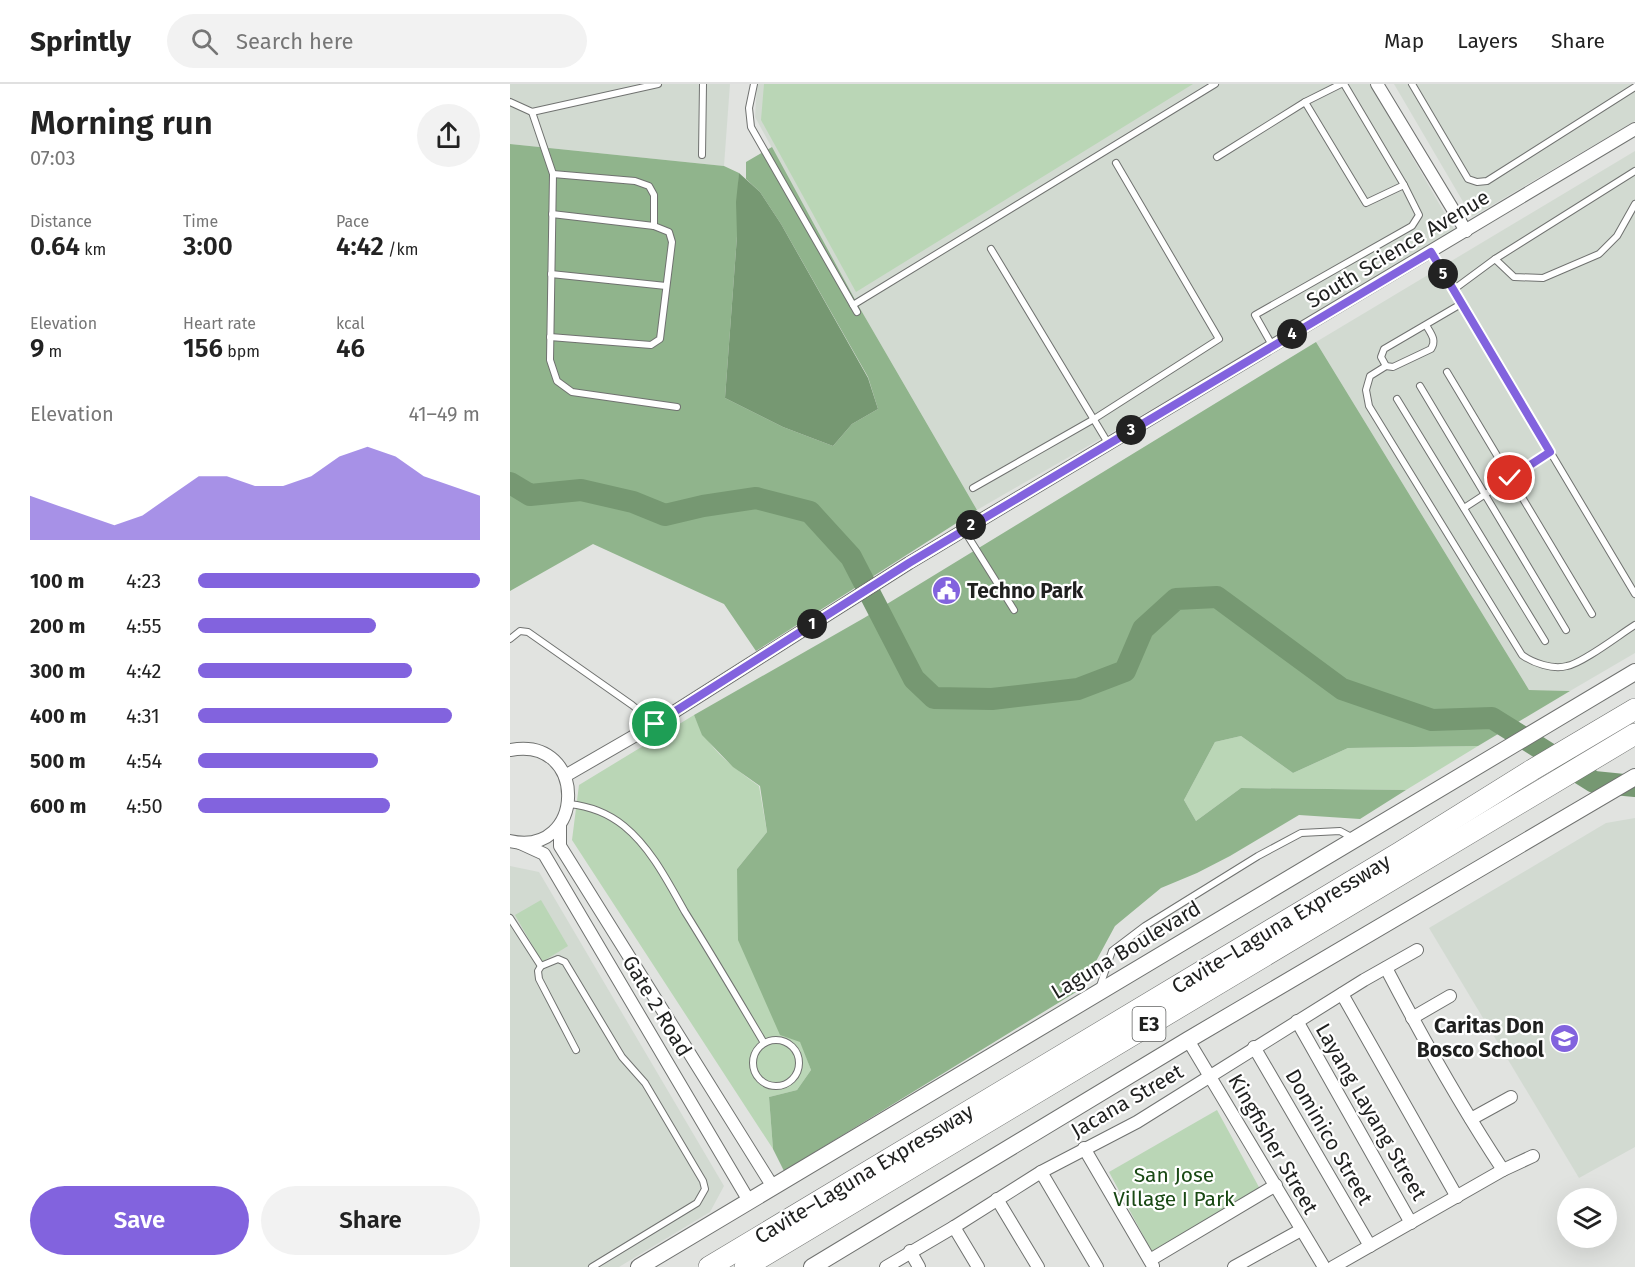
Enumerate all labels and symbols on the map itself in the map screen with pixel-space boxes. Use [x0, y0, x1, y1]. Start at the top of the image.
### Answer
street label: South Science Avenue [1302, 184, 1494, 314]
pin: 5 [1428, 259, 1458, 289]
pin: 4 [1277, 319, 1307, 349]
pin: 3 [1116, 415, 1146, 445]
pin [1484, 452, 1535, 503]
pin: 2 [956, 510, 986, 540]
public building icon: Techno Park [930, 575, 962, 607]
place label: Techno Park [967, 578, 1084, 604]
pin: 1 [797, 609, 827, 639]
pin [629, 698, 680, 749]
street label: Cavite–Laguna Expressway [1167, 848, 1396, 1000]
street label: Laguna Boulevard [1047, 895, 1205, 1005]
street label: Gate 2 Road [617, 951, 697, 1061]
road number: E3 [1132, 1007, 1166, 1041]
place label: Caritas Don Bosco School [1417, 1013, 1545, 1063]
street label: Layang Layang Street [1310, 1019, 1432, 1206]
school or university icon: Caritas Don Bosco School [1549, 1022, 1581, 1054]
street label: Jacana Street [1066, 1058, 1188, 1144]
street label: Dominico Street [1280, 1065, 1379, 1210]
street label: Kingfisher Street [1222, 1069, 1324, 1219]
street label: Cavite–Laguna Expressway [750, 1098, 979, 1250]
park label: San Jose Village I Park [1113, 1162, 1235, 1212]

